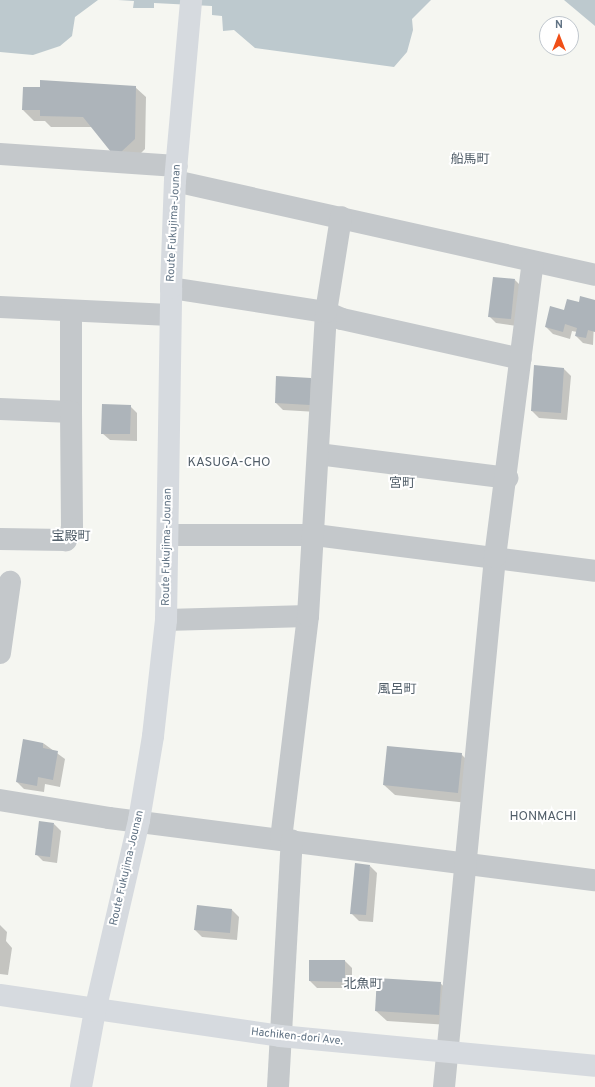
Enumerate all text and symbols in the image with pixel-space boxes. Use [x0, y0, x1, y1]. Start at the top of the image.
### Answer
north arrow [539, 16, 579, 56]
text: N [555, 18, 563, 32]
district label: 船馬町 [451, 152, 489, 168]
street label: Route Fukujima-Jounan [164, 164, 184, 282]
district label: KASUGA-CHO [182, 455, 276, 471]
district label: 宮町 [389, 476, 415, 492]
street label: Route Fukujima-Jounan [159, 488, 175, 606]
district label: 宝殿町 [52, 529, 90, 545]
district label: 風呂町 [378, 682, 416, 698]
street label: Route Fukujima-Jounan [107, 809, 147, 927]
district label: HONMACHI [505, 809, 581, 825]
district label: 北魚町 [344, 977, 382, 993]
street label: Hachiken-dori Ave. [250, 1026, 344, 1048]

